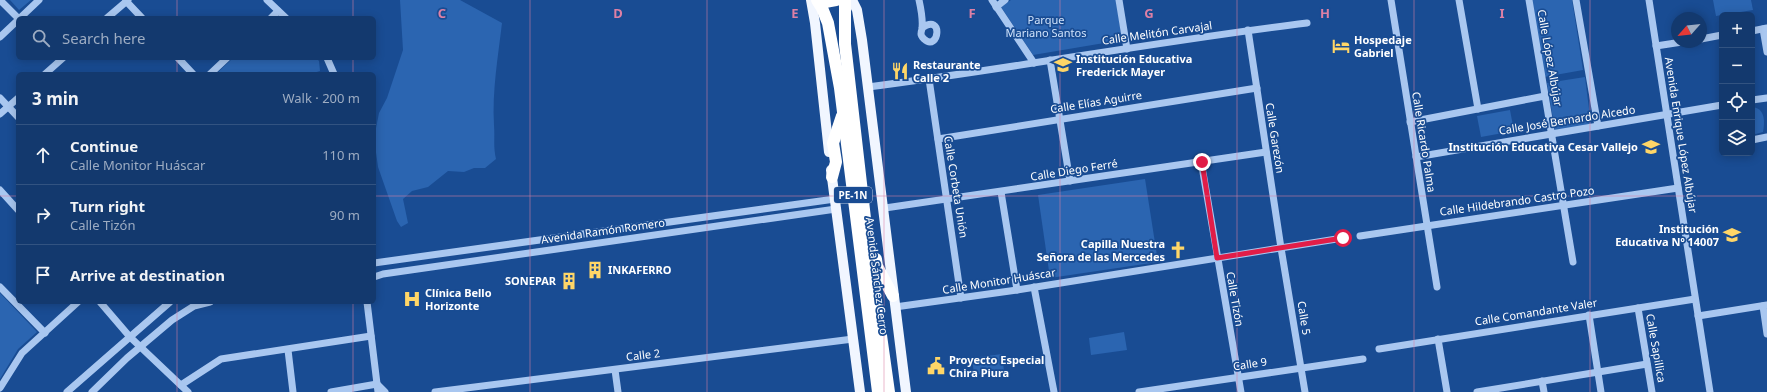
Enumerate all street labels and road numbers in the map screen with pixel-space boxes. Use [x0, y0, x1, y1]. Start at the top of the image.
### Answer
street label: Calle López Albújar [1535, 8, 1566, 108]
street label: Calle Melitón Carvajal [1101, 17, 1213, 48]
street label: Avenida Enrique López Albújar [1662, 56, 1701, 214]
street label: Calle Elías Aguirre [1049, 87, 1143, 116]
street label: Calle Ricardo Palma [1409, 91, 1440, 193]
street label: Calle José Bernardo Alcedo [1498, 101, 1637, 138]
street label: Calle Garezón [1263, 102, 1288, 174]
street label: Calle Corbeta Unión [941, 135, 972, 239]
street label: Calle Diego Ferré [1029, 155, 1119, 184]
street label: Calle Hildebrando Castro Pozo [1439, 182, 1596, 219]
road number: PE-1N [834, 187, 872, 203]
street label: Avenida Ramón Romero [540, 214, 666, 247]
street label: Avenida Sánchez Cerro [863, 216, 892, 336]
street label: Calle Monitor Huáscar [941, 264, 1057, 297]
street label: Calle Tizón [1223, 270, 1248, 328]
street label: Calle Comandante Valer [1474, 294, 1599, 329]
street label: Calle 5 [1294, 300, 1315, 336]
street label: Calle Sapillica [1643, 312, 1670, 384]
street label: Calle 2 [625, 345, 661, 364]
street label: Calle 9 [1232, 353, 1268, 374]

